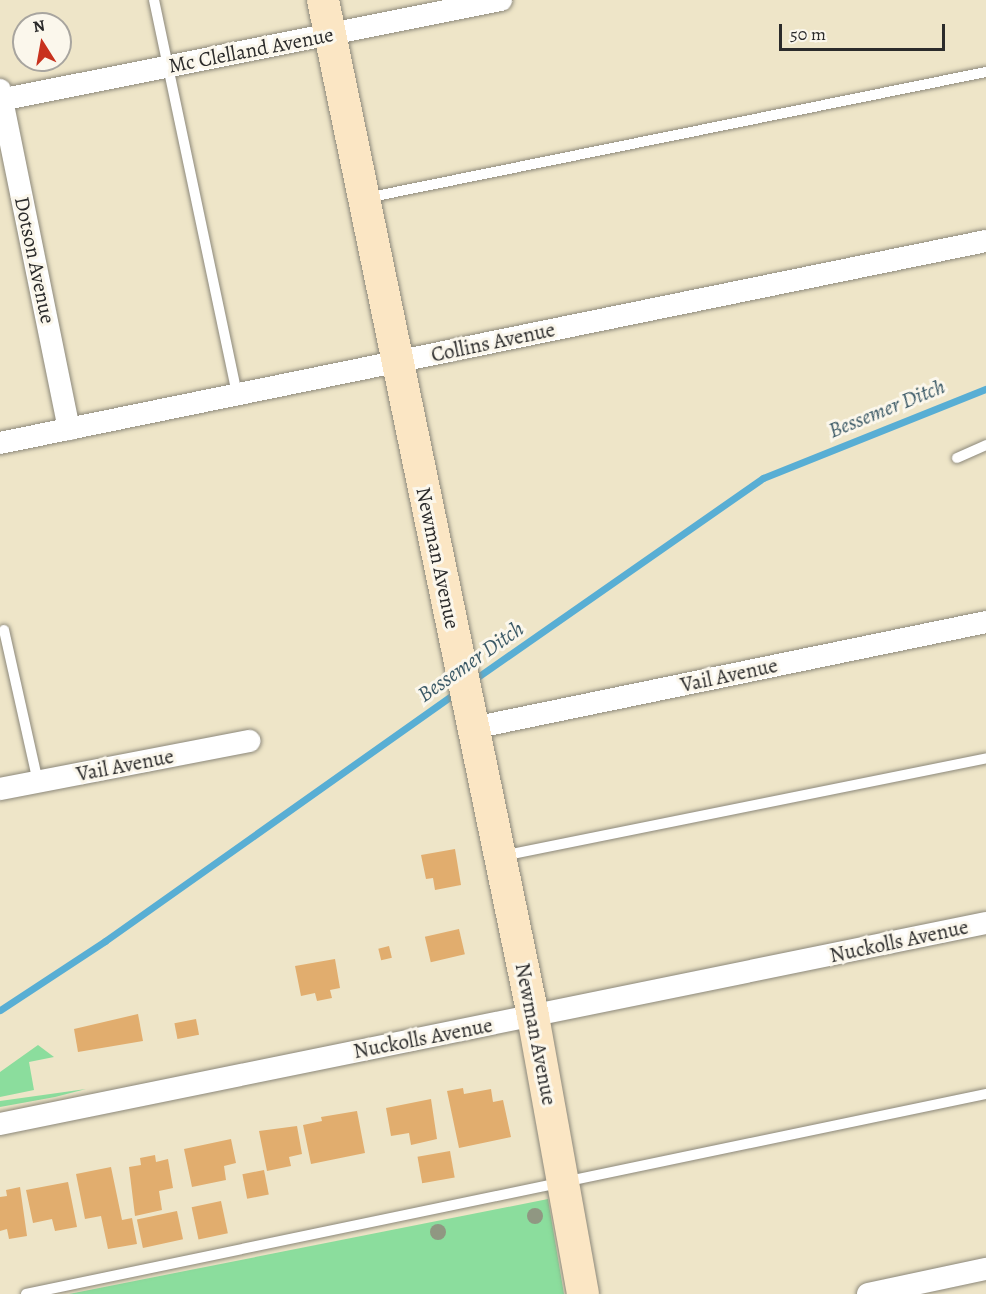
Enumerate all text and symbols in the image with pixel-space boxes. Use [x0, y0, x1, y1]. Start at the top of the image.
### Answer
north arrow [12, 12, 72, 72]
scale bar [782, 12, 948, 50]
text: N [31, 14, 47, 38]
street label: Mc Clelland Avenue [166, 22, 336, 78]
text: 50 m [790, 22, 826, 46]
street label: Dotson Avenue [9, 194, 61, 326]
street label: Collins Avenue [429, 317, 557, 367]
water label: Bessemer Ditch [825, 374, 949, 444]
street label: Newman Avenue [411, 485, 465, 631]
water label: Bessemer Ditch [413, 616, 529, 708]
street label: Vail Avenue [678, 652, 780, 698]
street label: Vail Avenue [74, 743, 176, 787]
street label: Nuckolls Avenue [827, 914, 971, 968]
street label: Newman Avenue [510, 961, 562, 1107]
street label: Nuckolls Avenue [351, 1012, 495, 1064]

